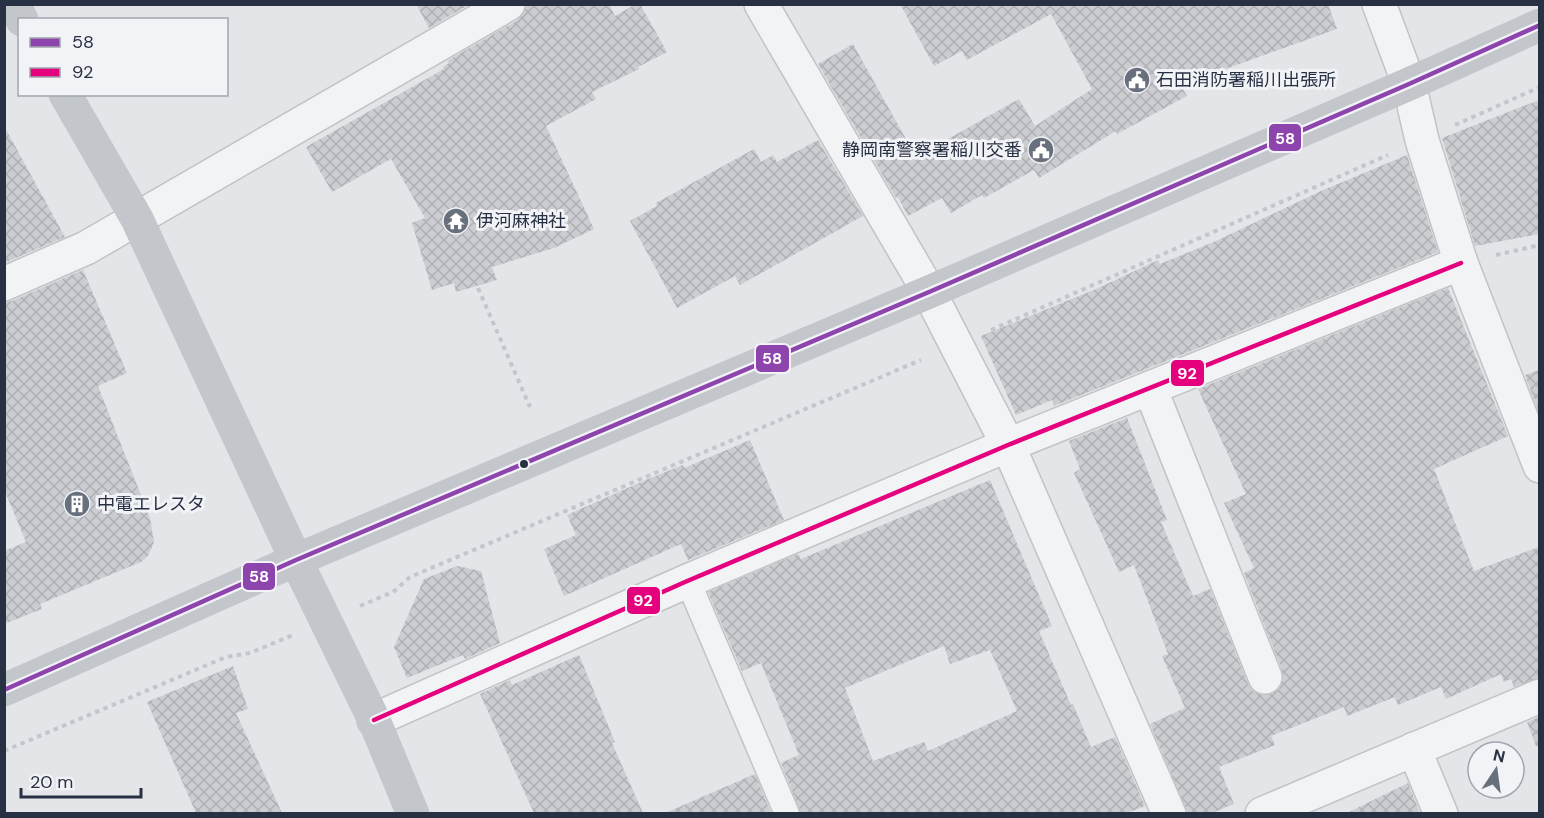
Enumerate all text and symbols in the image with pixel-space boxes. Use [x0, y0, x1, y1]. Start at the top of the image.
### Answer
legend [18, 18, 228, 96]
text: 58 [72, 30, 94, 54]
text: 92 [72, 60, 93, 84]
public building icon: 石田消防署稲川出張所 [1122, 65, 1152, 95]
place label: 石田消防署稲川出張所 [1156, 68, 1336, 92]
line badge: 58 [1268, 123, 1302, 152]
text: 58 [1275, 128, 1295, 149]
public building icon: 静岡南警察署稲川交番 [1026, 135, 1056, 165]
place label: 静岡南警察署稲川交番 [842, 138, 1022, 162]
temple icon: 伊河麻神社 [441, 206, 471, 236]
place label: 伊河麻神社 [476, 209, 566, 233]
line badge: 58 [755, 344, 790, 373]
text: 58 [762, 348, 782, 369]
line badge: 92 [1170, 359, 1205, 387]
text: 92 [1177, 363, 1197, 384]
unlabelled marker [518, 458, 530, 470]
building icon: 中電エレスタ [62, 489, 92, 519]
place label: 中電エレスタ [97, 492, 205, 516]
line badge: 58 [242, 562, 276, 591]
text: 58 [249, 566, 269, 587]
line badge: 92 [626, 586, 661, 615]
text: 92 [633, 590, 653, 611]
north arrow [1466, 740, 1526, 800]
text: N [1491, 744, 1507, 767]
scale bar [21, 761, 141, 799]
text: 20 m [30, 770, 73, 794]

